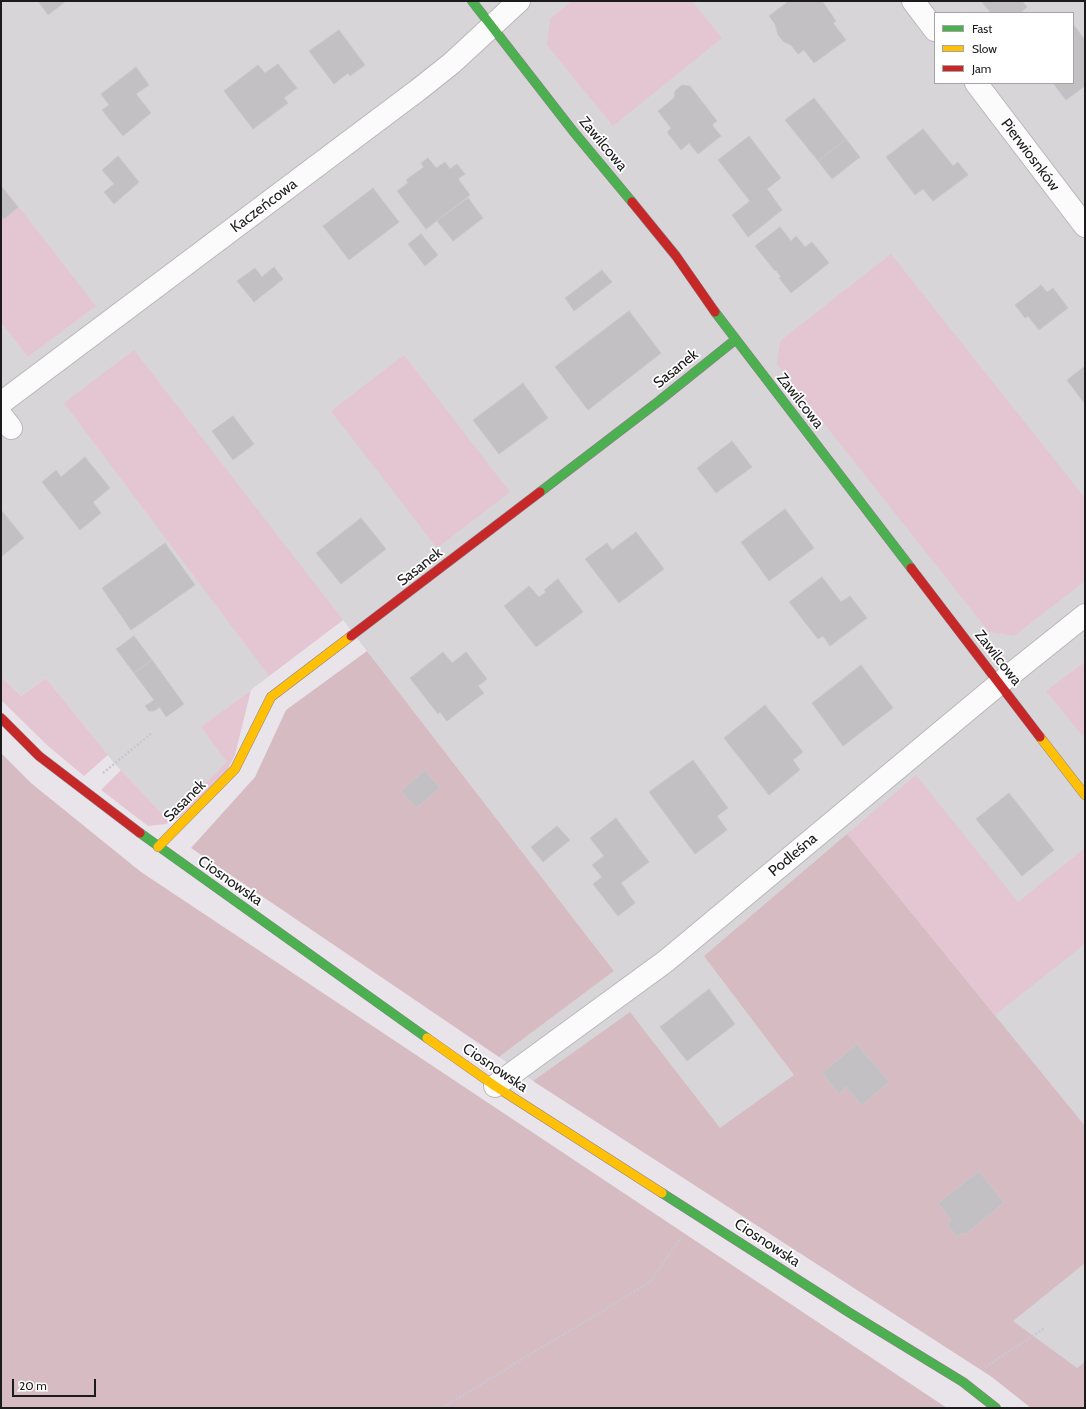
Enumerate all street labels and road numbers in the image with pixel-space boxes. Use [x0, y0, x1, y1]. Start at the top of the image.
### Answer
street label: Zawilcowa [575, 113, 631, 175]
street label: Pierwiosnków [997, 115, 1063, 195]
street label: Kaczeńcowa [227, 175, 301, 237]
street label: Sasanek [650, 346, 702, 392]
street label: Zawilcowa [773, 370, 827, 432]
street label: Sasanek [394, 544, 446, 590]
street label: Zawilcowa [971, 627, 1025, 689]
street label: Sasanek [160, 776, 210, 826]
street label: Podleśna [765, 829, 821, 881]
street label: Ciosnowska [194, 852, 266, 910]
street label: Ciosnowska [459, 1040, 531, 1096]
street label: Ciosnowska [731, 1215, 803, 1271]

